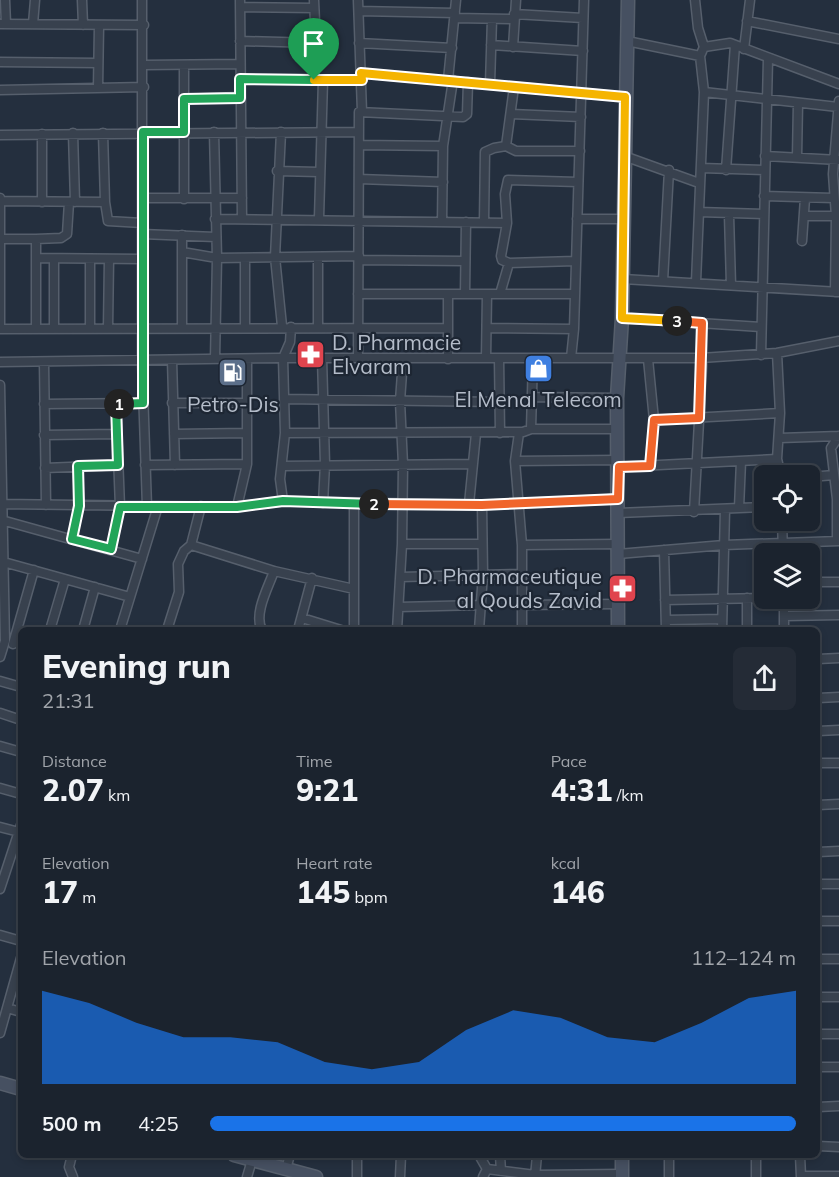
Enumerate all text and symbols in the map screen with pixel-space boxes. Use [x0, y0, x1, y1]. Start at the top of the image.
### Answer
pin [288, 18, 339, 80]
icon: arrive [297, 27, 330, 60]
pin: 3 [662, 306, 692, 336]
text: 3 [672, 311, 682, 331]
place label: D. Pharmacie Elvaram [332, 329, 461, 379]
pharmacy icon: D. Pharmacie Elvaram [295, 338, 327, 370]
shop icon: El Menal Telecom [522, 352, 554, 384]
fuel station icon: Petro-Dis [217, 357, 249, 389]
place label: El Menal Telecom [454, 386, 622, 412]
pin: 1 [104, 389, 134, 419]
place label: Petro-Dis [187, 391, 279, 417]
text: 1 [114, 394, 124, 414]
map controls [754, 465, 820, 609]
button: locate [754, 465, 820, 531]
pin: 2 [359, 489, 389, 519]
text: 2 [369, 494, 379, 514]
button: layers [754, 543, 820, 609]
place label: D. Pharmaceutique al Qouds Zavid [417, 563, 602, 613]
pharmacy icon: D. Pharmaceutique al Qouds Zavid [607, 572, 639, 604]
text: Evening run [42, 645, 231, 686]
button: share [733, 647, 796, 710]
text: 21:31 [42, 688, 95, 713]
text: Distance [42, 751, 107, 771]
text: Time [296, 751, 333, 771]
text: Pace [551, 751, 587, 771]
text: 2.07 [42, 771, 104, 809]
text: 9:21 [296, 771, 358, 809]
text: 4:31 [551, 771, 612, 809]
text: km [104, 785, 130, 805]
text: /km [612, 785, 643, 805]
text: Elevation [42, 853, 110, 873]
text: Heart rate [296, 853, 372, 873]
text: kcal [551, 853, 580, 873]
text: 17 [42, 873, 78, 911]
text: 145 [296, 873, 350, 911]
text: 146 [551, 873, 605, 911]
text: m [78, 887, 96, 907]
text: bpm [350, 887, 388, 907]
text: Elevation [42, 945, 127, 970]
text: 112–124 m [691, 945, 796, 970]
text: 500 m [42, 1111, 101, 1136]
text: 4:25 [138, 1111, 179, 1136]

